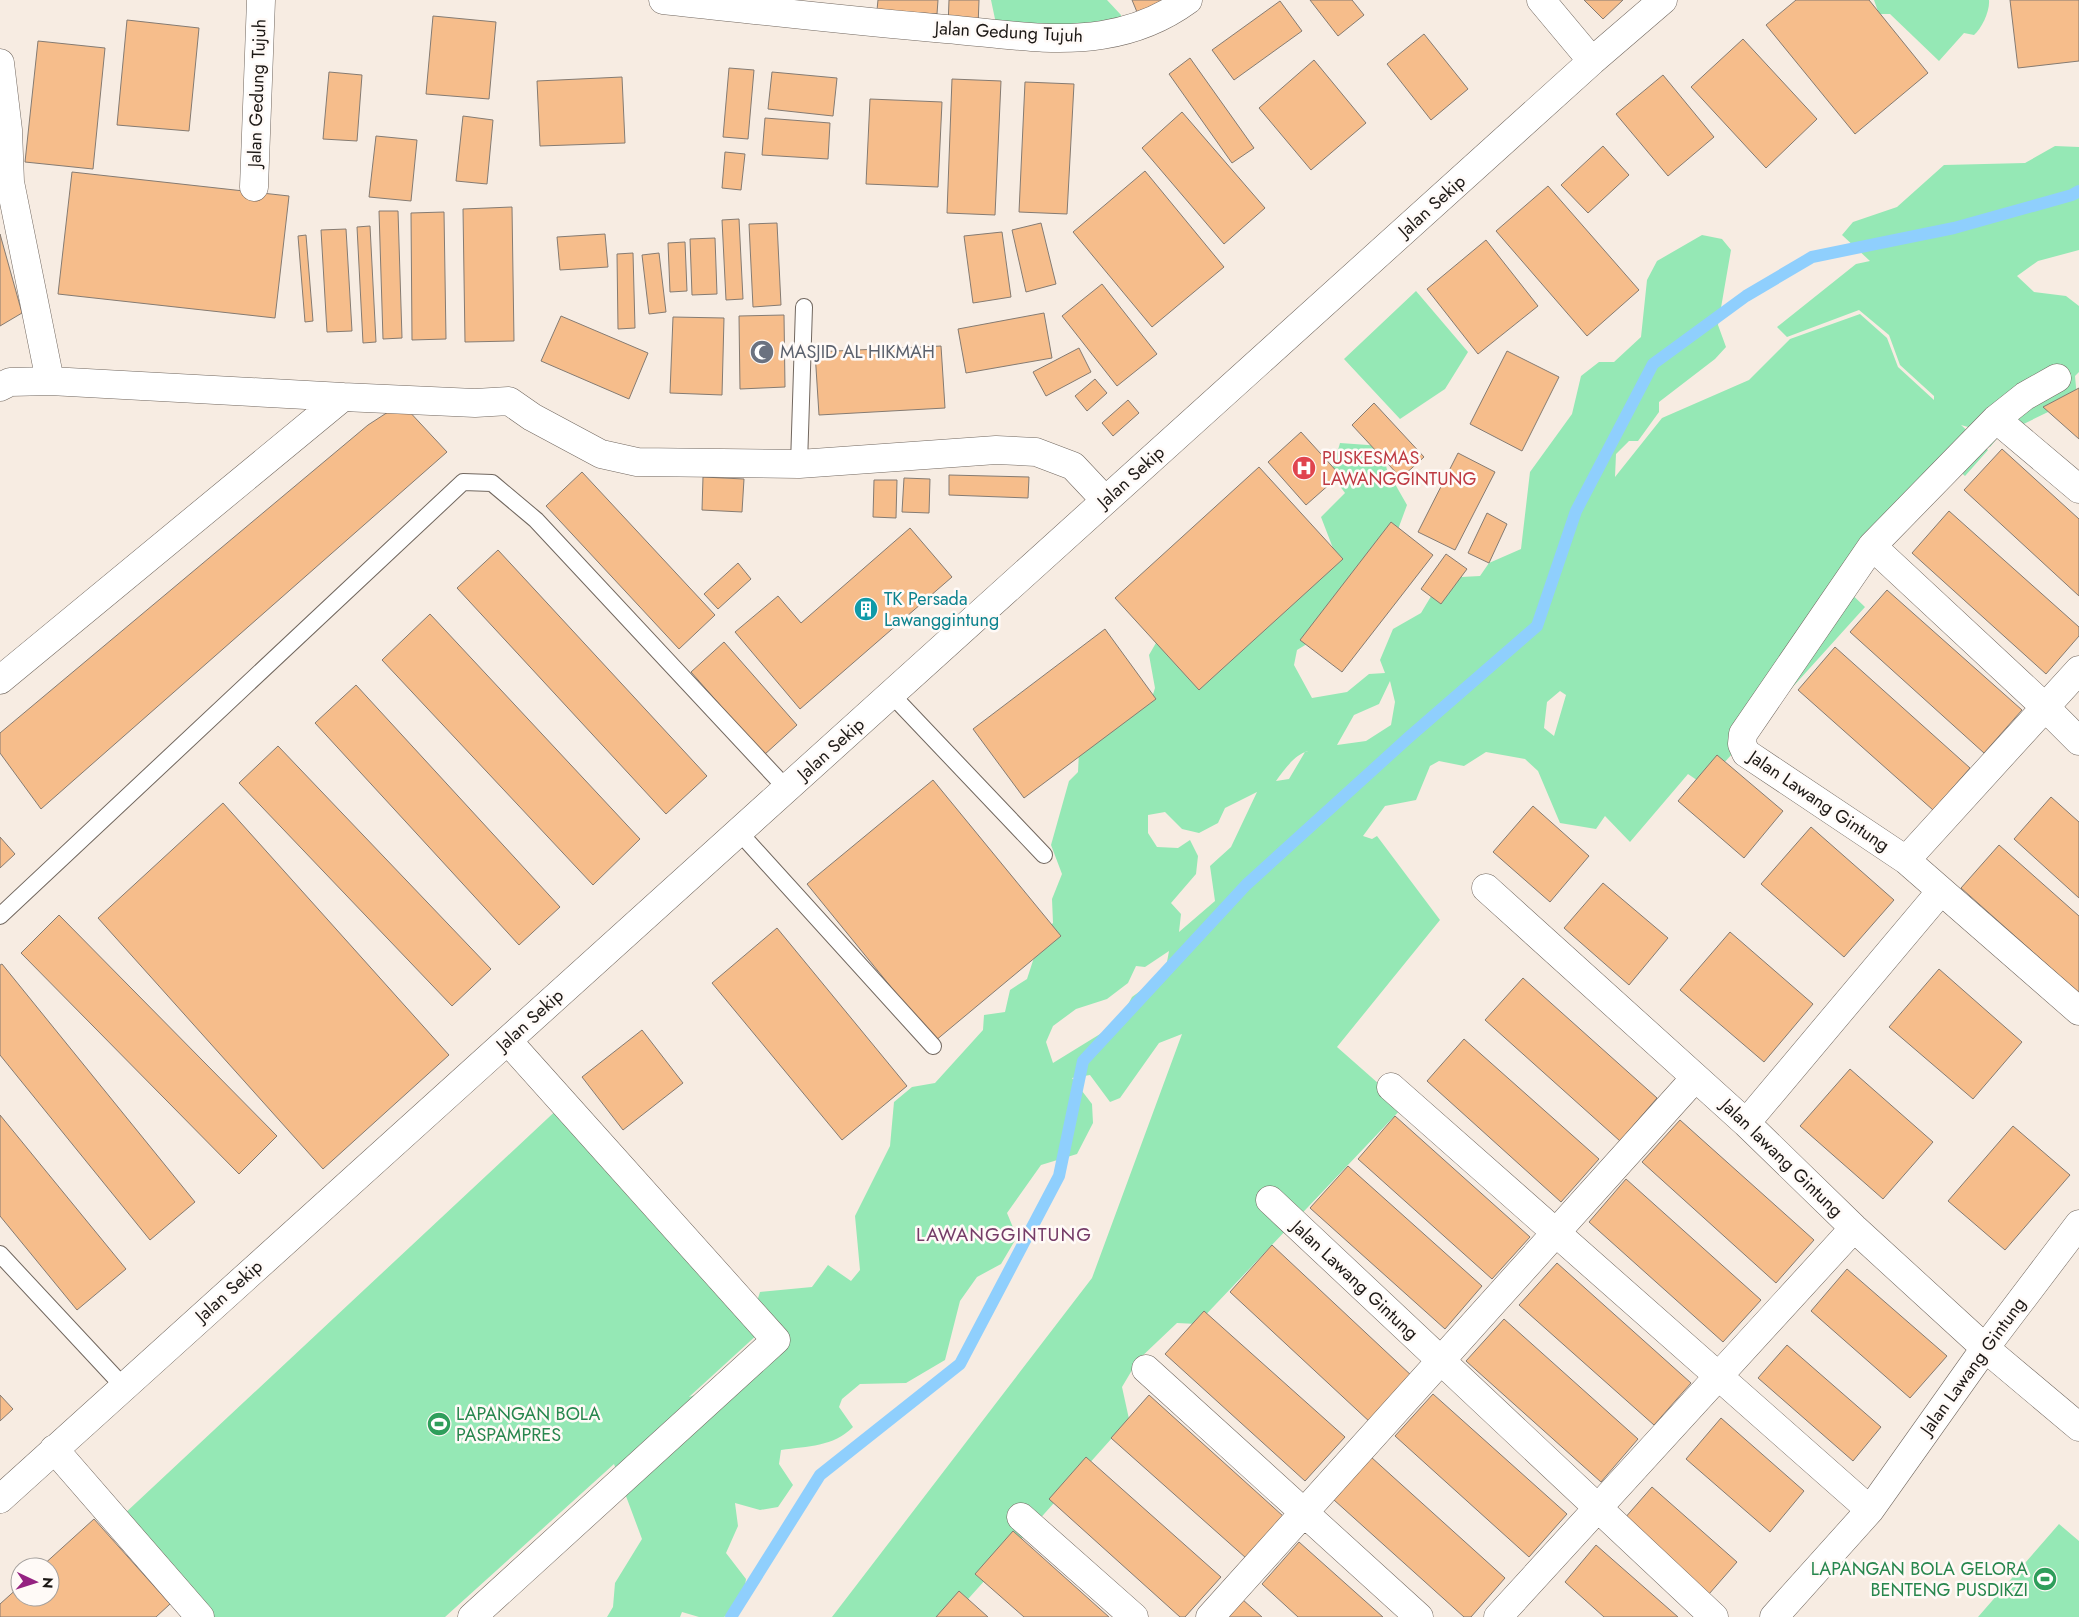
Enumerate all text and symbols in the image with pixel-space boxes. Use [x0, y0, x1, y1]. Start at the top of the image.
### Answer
street label: Jalan Gedung Tujuh [932, 15, 1084, 49]
street label: Jalan Gedung Tujuh [241, 18, 273, 170]
street label: Jalan Sekip [1391, 169, 1471, 245]
mosque icon: MASJID AL HIKMAH [749, 339, 775, 365]
place label: MASJID AL HIKMAH [780, 339, 935, 365]
street label: Jalan Sekip [1090, 440, 1170, 516]
place label: PUSKESMAS LAWANGGINTUNG [1322, 445, 1476, 492]
hospital icon: PUSKESMAS LAWANGGINTUNG [1291, 455, 1317, 481]
place label: TK Persada Lawanggintung [884, 586, 999, 633]
building icon: TK Persada Lawanggintung [853, 596, 879, 622]
street label: Jalan Sekip [790, 712, 870, 788]
street label: Jalan Lawang Gintung [1742, 743, 1895, 858]
street label: Jalan Sekip [489, 983, 569, 1059]
street label: Jalan lawang Gintung [1714, 1091, 1849, 1223]
street label: Jalan Lawang Gintung [1284, 1213, 1424, 1346]
district label: LAWANGGINTUNG [916, 1221, 1092, 1248]
street label: Jalan Sekip [188, 1254, 268, 1330]
street label: Jalan Lawang Gintung [1913, 1292, 2032, 1442]
place label: LAPANGAN BOLA PASPAMPRES [456, 1401, 600, 1448]
sports icon: LAPANGAN BOLA PASPAMPRES [426, 1411, 452, 1437]
place label: LAPANGAN BOLA GELORA BENTENG PUSDIKZI [1811, 1556, 2028, 1603]
north arrow [10, 1557, 60, 1607]
sports icon: LAPANGAN BOLA GELORA BENTENG PUSDIKZI [2032, 1566, 2058, 1592]
text: N [38, 1577, 58, 1589]

